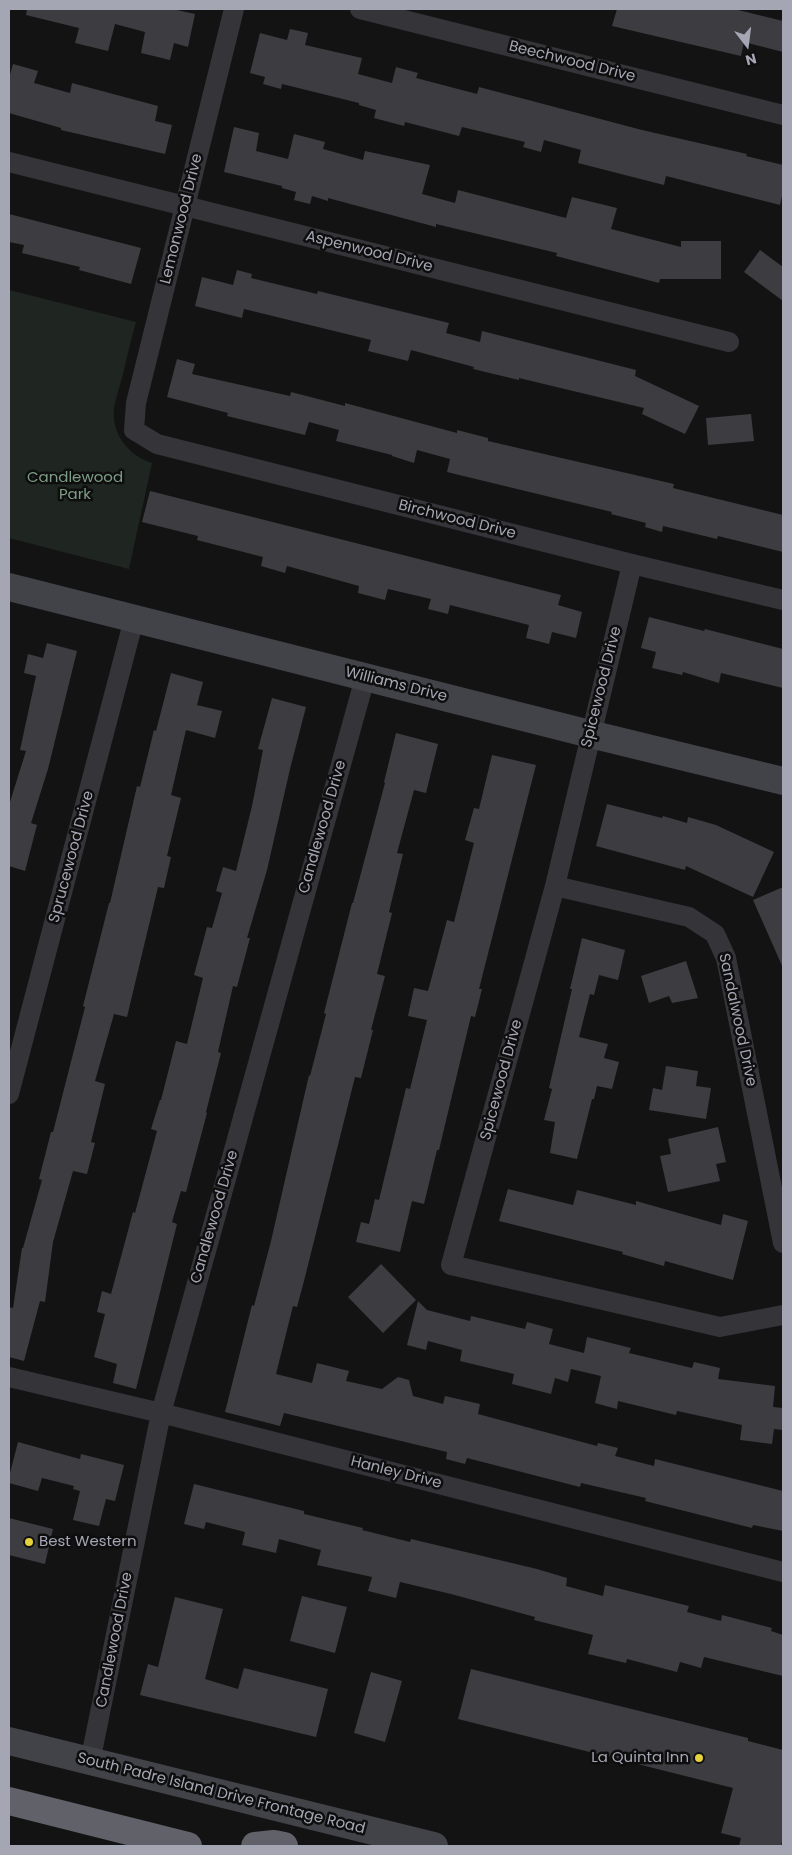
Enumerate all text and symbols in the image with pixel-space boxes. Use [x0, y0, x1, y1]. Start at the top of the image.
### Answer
north arrow [722, 20, 772, 70]
street label: Beechwood Drive [507, 38, 637, 86]
text: N [743, 48, 759, 71]
street label: Lemonwood Drive [157, 152, 207, 286]
street label: Aspenwood Drive [304, 228, 434, 276]
park label: Candlewood Park [27, 469, 123, 504]
street label: Birchwood Drive [396, 497, 518, 543]
street label: Spicewood Drive [578, 625, 626, 749]
street label: Williams Drive [343, 664, 449, 706]
street label: Candlewood Drive [295, 758, 351, 896]
street label: Sprucewood Drive [46, 789, 98, 925]
street label: Sandalwood Drive [714, 952, 760, 1088]
street label: Spicewood Drive [477, 1018, 527, 1142]
street label: Candlewood Drive [187, 1148, 243, 1286]
street label: Hanley Drive [349, 1453, 443, 1493]
place label: Best Western [39, 1533, 137, 1551]
marker: Best Western [23, 1536, 35, 1548]
street label: Candlewood Drive [93, 1571, 137, 1709]
street label: South Padre Island Drive Frontage Road [75, 1749, 367, 1839]
place label: La Quinta Inn [591, 1749, 689, 1767]
marker: La Quinta Inn [693, 1752, 705, 1764]

